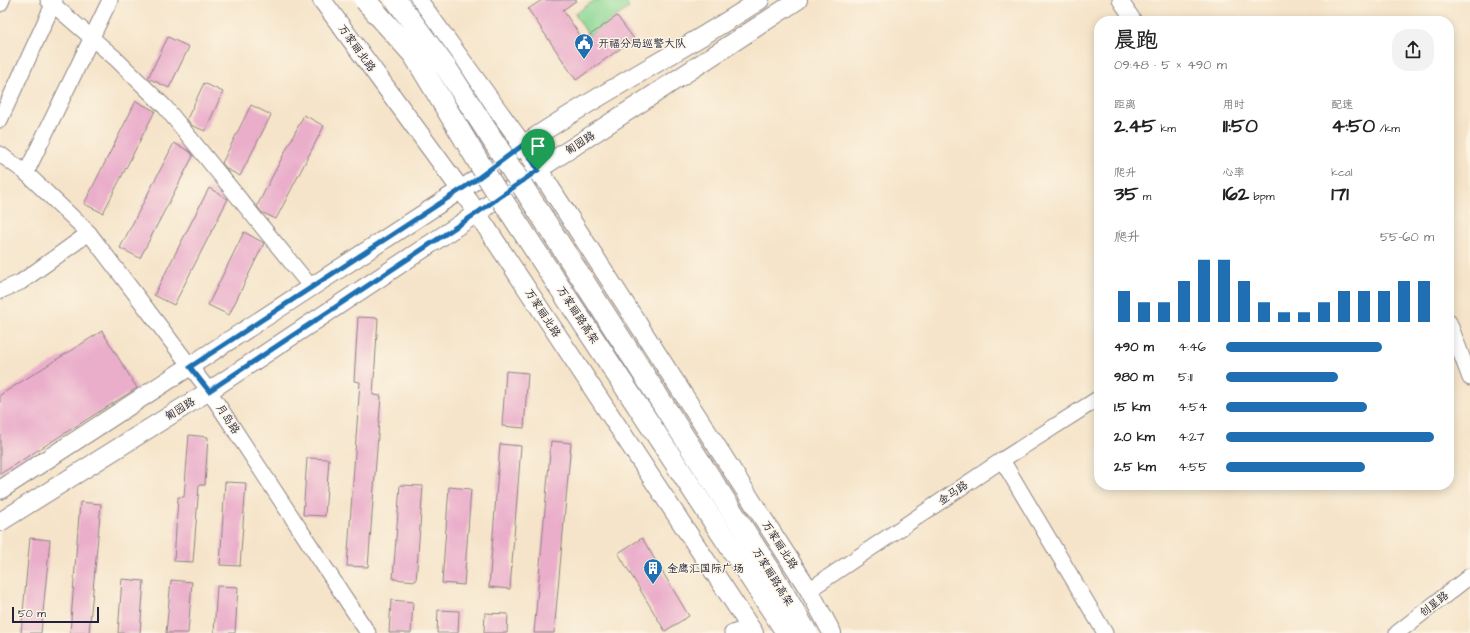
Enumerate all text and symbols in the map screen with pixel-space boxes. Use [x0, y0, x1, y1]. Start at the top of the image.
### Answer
street label: 万家丽北路 [335, 21, 379, 75]
text: 晨跑 [1114, 25, 1158, 56]
button: share [1392, 29, 1434, 71]
public building icon: 开福分局巡警大队 [573, 32, 595, 60]
place label: 开福分局巡警大队 [598, 36, 686, 51]
text: 09:48 · 5 × 490 m [1114, 56, 1227, 74]
text: 距离 [1114, 97, 1136, 112]
text: 用时 [1223, 97, 1245, 112]
text: 配速 [1331, 97, 1353, 112]
text: 2.45 [1114, 112, 1156, 140]
text: 11:50 [1223, 112, 1258, 140]
text: 4:50 [1331, 112, 1375, 140]
text: km [1156, 121, 1176, 136]
text: /km [1375, 121, 1400, 136]
street label: 匍园路 [562, 128, 598, 158]
pin [521, 129, 555, 170]
icon: arrive [527, 135, 549, 157]
text: 爬升 [1114, 165, 1136, 180]
text: 心率 [1223, 165, 1245, 180]
text: kcal [1331, 165, 1352, 180]
text: 35 [1114, 180, 1138, 208]
text: 162 [1223, 180, 1249, 208]
text: 171 [1331, 180, 1349, 208]
text: m [1138, 189, 1151, 204]
text: bpm [1249, 189, 1274, 204]
text: 爬升 [1114, 228, 1140, 246]
text: 55–60 m [1380, 228, 1434, 246]
street label: 万家丽路高架 [554, 283, 602, 347]
street label: 万家丽北路 [522, 286, 564, 340]
text: 490 m [1114, 338, 1154, 356]
text: 4:46 [1178, 338, 1206, 356]
text: 980 m [1114, 368, 1153, 386]
text: 5:11 [1178, 368, 1193, 386]
street label: 匍园路 [162, 394, 198, 424]
text: 1.5 km [1114, 398, 1150, 416]
text: 4:54 [1178, 398, 1207, 416]
street label: 月岛路 [213, 401, 243, 437]
text: 2.0 km [1114, 428, 1155, 446]
text: 4:27 [1178, 428, 1204, 446]
text: 2.5 km [1114, 458, 1156, 476]
text: 4:55 [1178, 458, 1207, 476]
street label: 金马路 [935, 478, 971, 508]
street label: 万家丽北路 [759, 518, 801, 572]
street label: 万家丽路高架 [749, 545, 797, 609]
building icon: 金鹰汇国际广场 [642, 557, 664, 585]
place label: 金鹰汇国际广场 [667, 561, 744, 576]
street label: 创星路 [1416, 588, 1452, 620]
scale bar [12, 605, 99, 624]
text: 50 m [18, 606, 46, 621]

